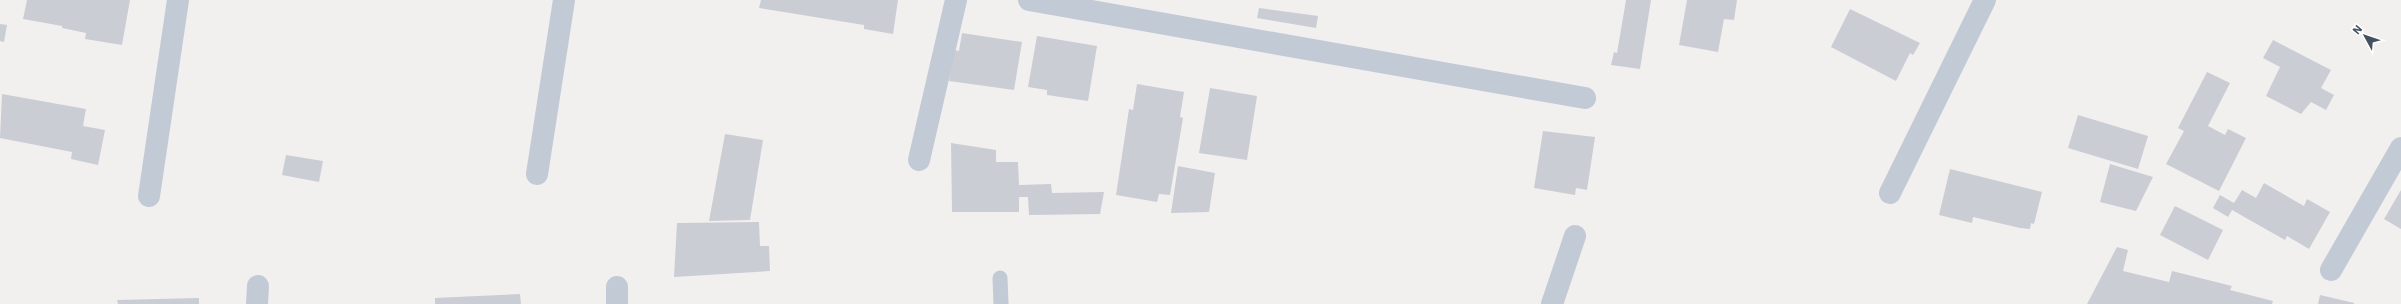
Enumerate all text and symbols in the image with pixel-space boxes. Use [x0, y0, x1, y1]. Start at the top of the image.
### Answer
north arrow [2345, 16, 2385, 56]
text: N [2349, 22, 2365, 37]

